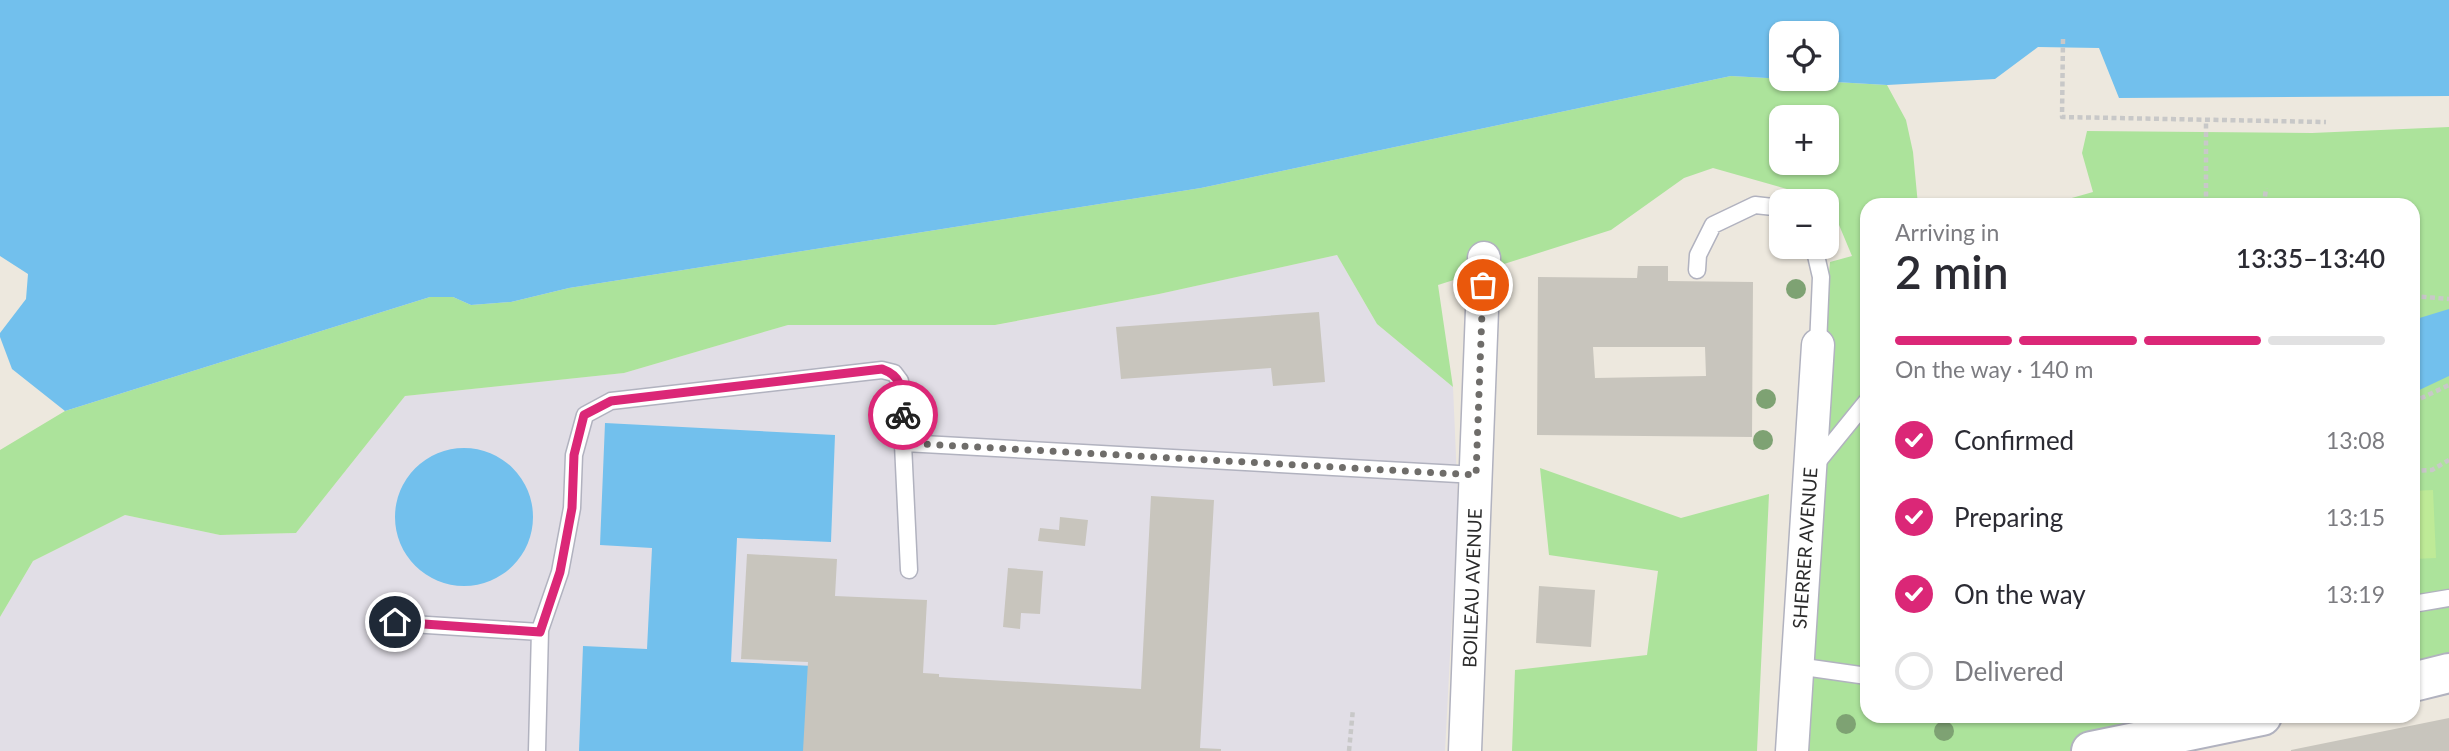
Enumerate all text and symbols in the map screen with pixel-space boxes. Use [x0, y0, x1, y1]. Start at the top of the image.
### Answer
map controls [1769, 21, 1839, 259]
button: locate [1769, 21, 1839, 91]
button: + [1769, 105, 1839, 175]
button: − [1769, 189, 1839, 259]
text: Arriving in [1895, 218, 1999, 246]
text: 13:35–13:40 [2236, 242, 2385, 274]
text: 2 min [1895, 244, 2009, 299]
pin [1453, 255, 1513, 315]
icon: bag [1464, 266, 1502, 304]
text: On the way · 140 m [1895, 355, 2094, 383]
courier [868, 380, 938, 450]
icon: bike [884, 396, 922, 434]
icon: check [1895, 421, 1933, 459]
text: Confirmed [1954, 424, 2074, 456]
text: 13:08 [2326, 426, 2385, 454]
street label: SHERRER AVENUE [1787, 466, 1822, 629]
icon: check [1895, 498, 1933, 536]
text: Preparing [1954, 501, 2063, 533]
text: 13:15 [2326, 503, 2385, 531]
street label: BOILEAU AVENUE [1457, 508, 1486, 668]
icon: check [1895, 575, 1933, 613]
text: On the way [1954, 578, 2086, 610]
text: 13:19 [2326, 580, 2385, 608]
pin [365, 592, 425, 652]
icon: home [376, 603, 414, 641]
text: Delivered [1954, 655, 2064, 687]

